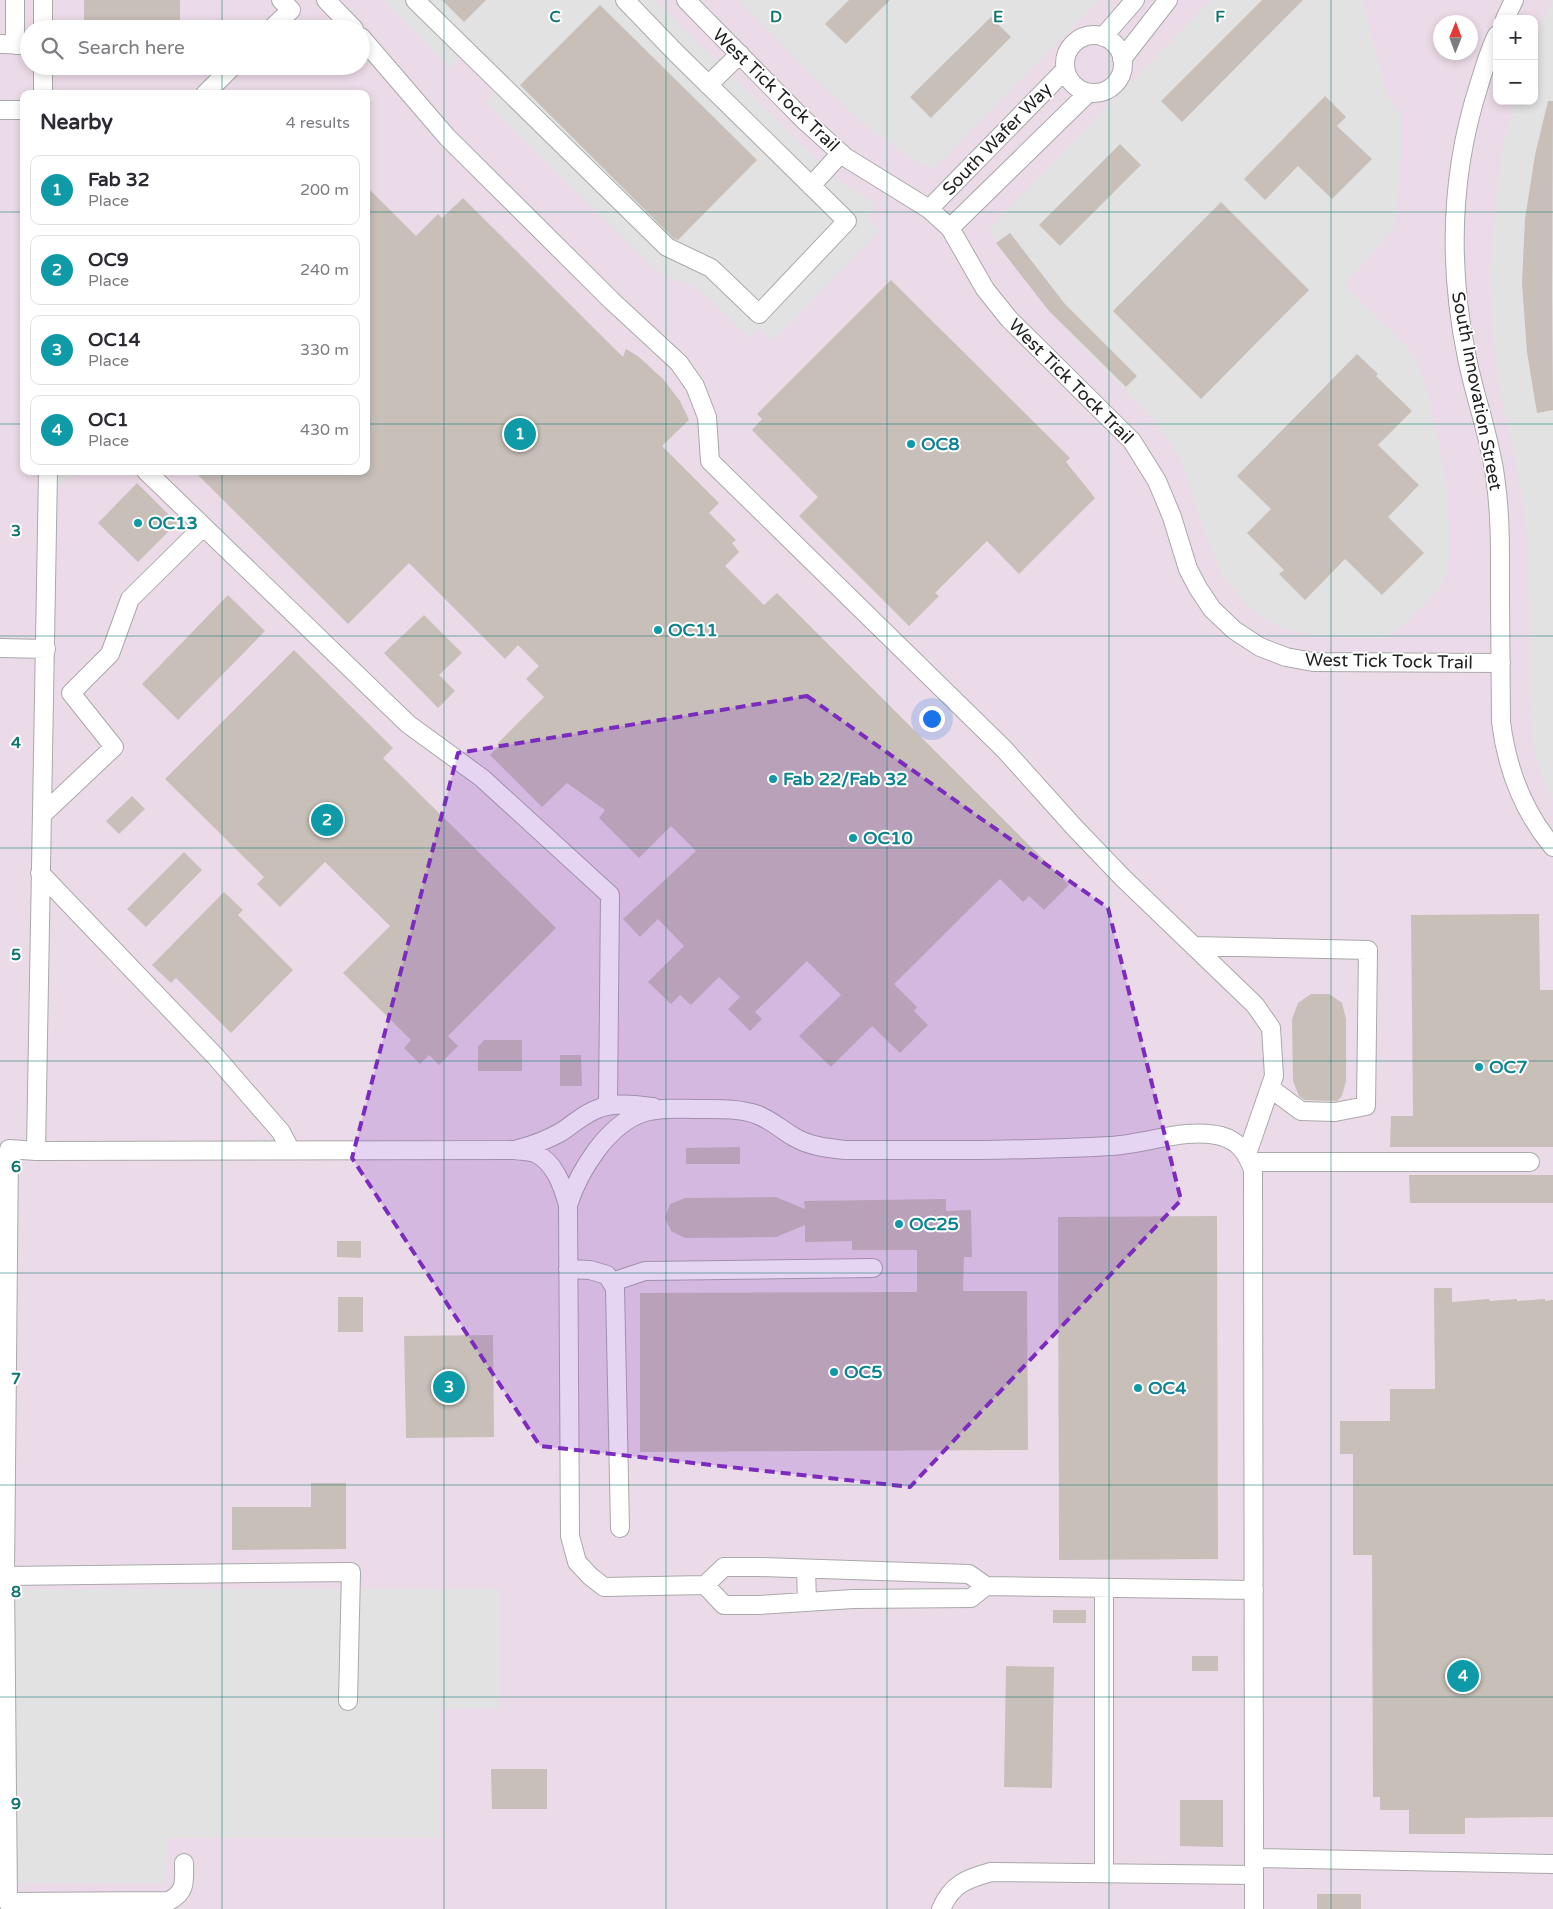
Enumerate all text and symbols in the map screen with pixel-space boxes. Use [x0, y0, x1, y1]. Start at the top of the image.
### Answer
text: C [549, 7, 561, 27]
text: D [770, 7, 782, 27]
text: E [993, 7, 1003, 27]
text: F [1215, 7, 1225, 27]
north arrow [1433, 15, 1478, 60]
map controls [1493, 15, 1538, 105]
button: + [1493, 15, 1538, 60]
search box [20, 20, 370, 75]
street label: West Tick Tock Trail [708, 24, 844, 156]
icon: search [38, 34, 66, 62]
text: Search here [78, 37, 185, 59]
button: − [1493, 60, 1538, 105]
street label: South Wafer Way [938, 78, 1057, 200]
text: Nearby [40, 110, 113, 135]
text: 4 results [286, 113, 350, 133]
text: Fab 32 [88, 169, 150, 191]
text: 1 [52, 180, 62, 200]
text: 200 m [300, 180, 349, 200]
text: Place [88, 191, 129, 211]
text: OC9 [88, 249, 129, 271]
text: 2 [52, 260, 62, 280]
text: 240 m [300, 260, 349, 280]
text: Place [88, 271, 129, 291]
street label: South Innovation Street [1447, 290, 1507, 492]
street label: West Tick Tock Trail [1004, 314, 1138, 448]
text: OC14 [88, 329, 141, 351]
text: 3 [52, 340, 62, 360]
text: 330 m [300, 340, 349, 360]
text: Place [88, 351, 129, 371]
text: OC1 [88, 409, 129, 431]
pin: 1 [504, 415, 536, 453]
text: 4 [52, 420, 62, 440]
text: 430 m [300, 420, 349, 440]
text: Place [88, 431, 129, 451]
place label: OC8 [921, 433, 959, 455]
marker: OC8 [905, 438, 917, 450]
place label: OC13 [148, 512, 198, 534]
marker: OC13 [132, 517, 144, 529]
text: 3 [11, 521, 21, 541]
place label: OC11 [668, 619, 718, 641]
marker: OC11 [652, 624, 664, 636]
street label: West Tick Tock Trail [1305, 649, 1473, 673]
your location [919, 706, 945, 732]
text: 4 [11, 733, 21, 753]
place label: Fab 22/Fab 32 [783, 768, 908, 790]
marker: Fab 22/Fab 32 [767, 773, 779, 785]
pin: 2 [311, 801, 343, 839]
place label: OC10 [863, 827, 913, 849]
marker: OC10 [847, 832, 859, 844]
text: 5 [11, 945, 21, 965]
place label: OC7 [1489, 1056, 1527, 1078]
marker: OC7 [1473, 1061, 1485, 1073]
text: 6 [11, 1157, 21, 1177]
place label: OC25 [909, 1213, 959, 1235]
marker: OC25 [893, 1218, 905, 1230]
place label: OC5 [844, 1361, 882, 1383]
marker: OC5 [828, 1366, 840, 1378]
pin: 3 [433, 1368, 465, 1406]
text: 7 [11, 1369, 21, 1389]
place label: OC4 [1148, 1377, 1187, 1399]
marker: OC4 [1132, 1382, 1144, 1394]
text: 8 [11, 1582, 21, 1602]
pin: 4 [1447, 1657, 1479, 1695]
text: 9 [11, 1794, 21, 1814]

